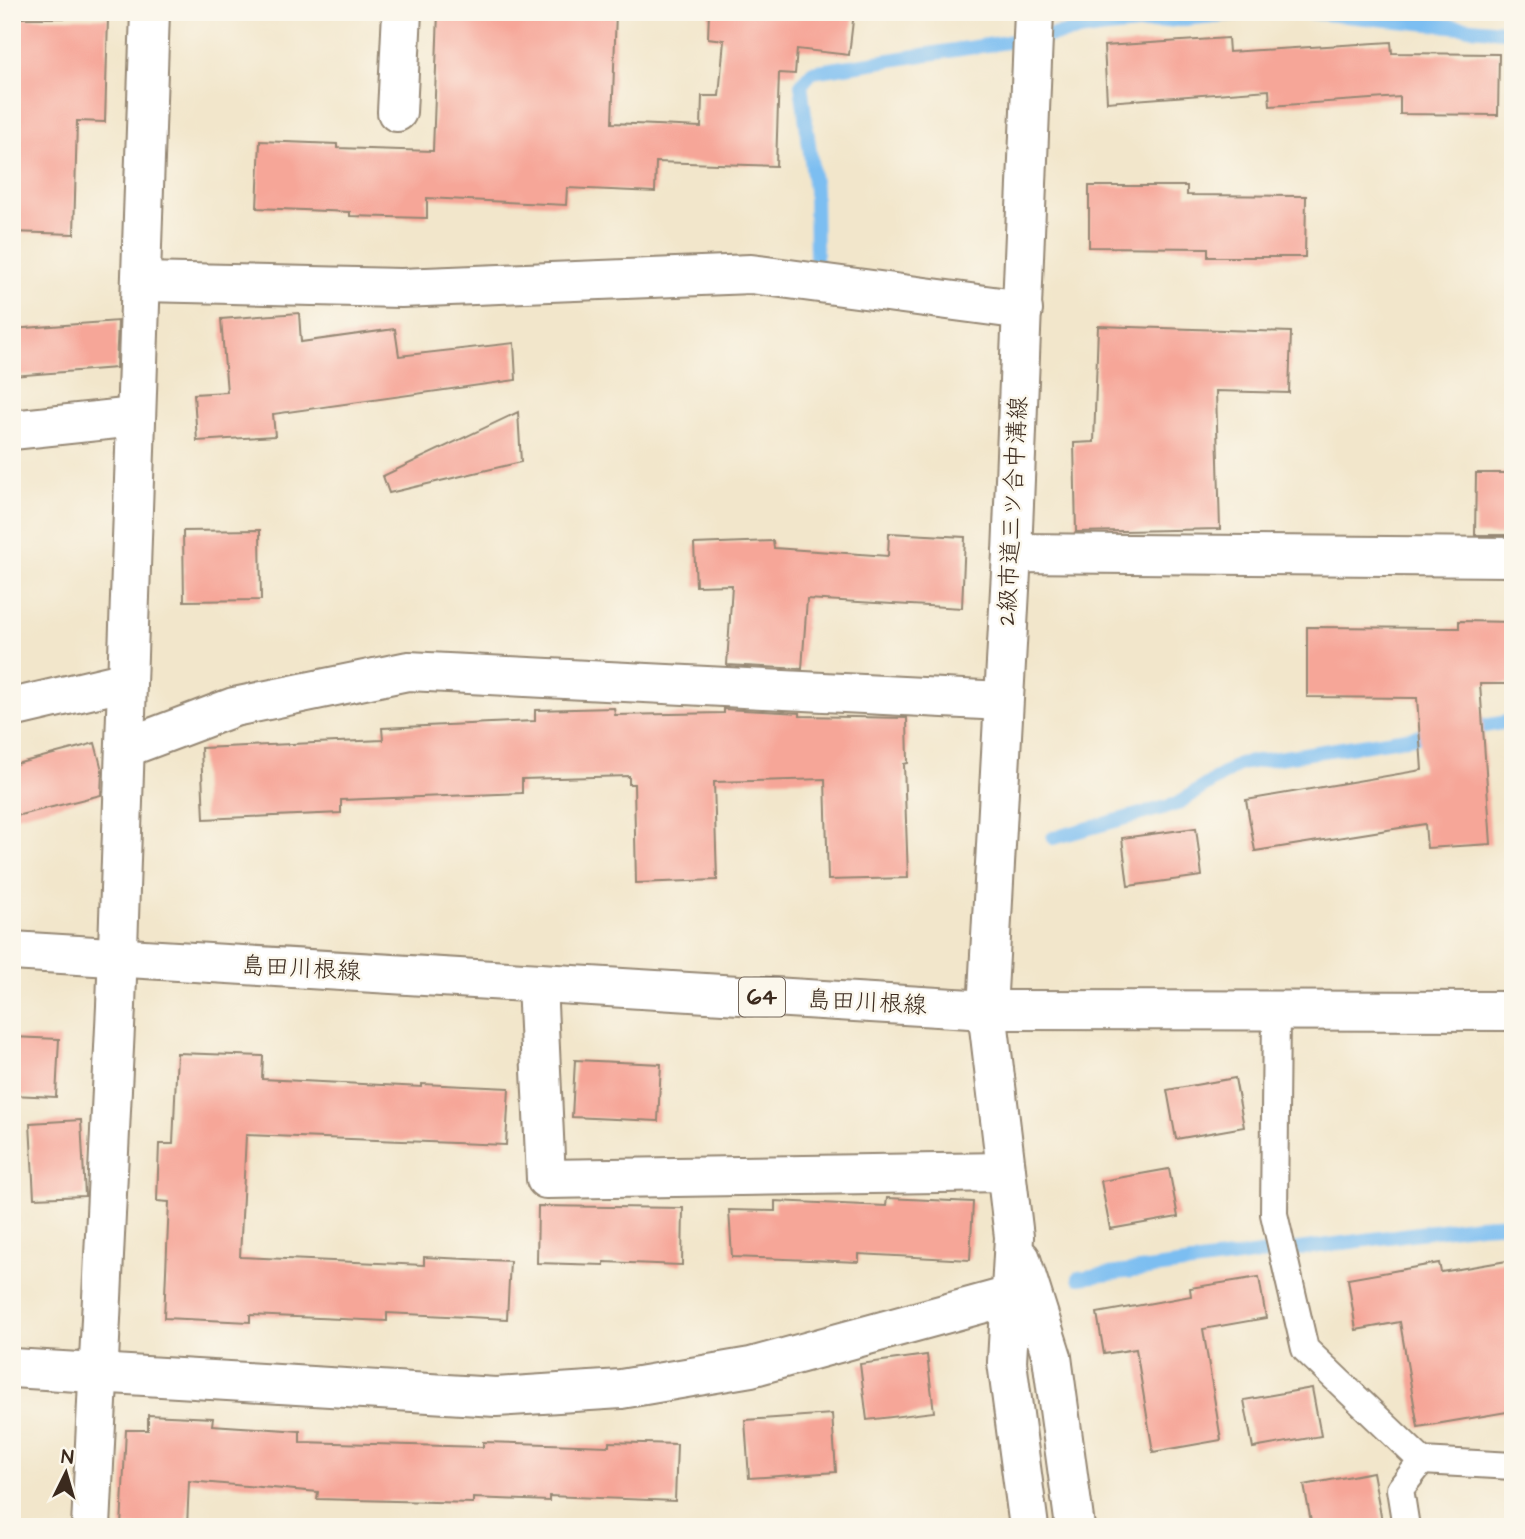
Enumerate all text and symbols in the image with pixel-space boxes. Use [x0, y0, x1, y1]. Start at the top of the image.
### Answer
street label: 2級市道三ツ合中溝線 [990, 395, 1036, 627]
street label: 島田川根線 [240, 949, 362, 989]
road number: 64 [739, 978, 785, 1016]
street label: 島田川根線 [806, 983, 928, 1023]
north arrow [32, 1438, 102, 1508]
text: N [60, 1444, 75, 1472]

